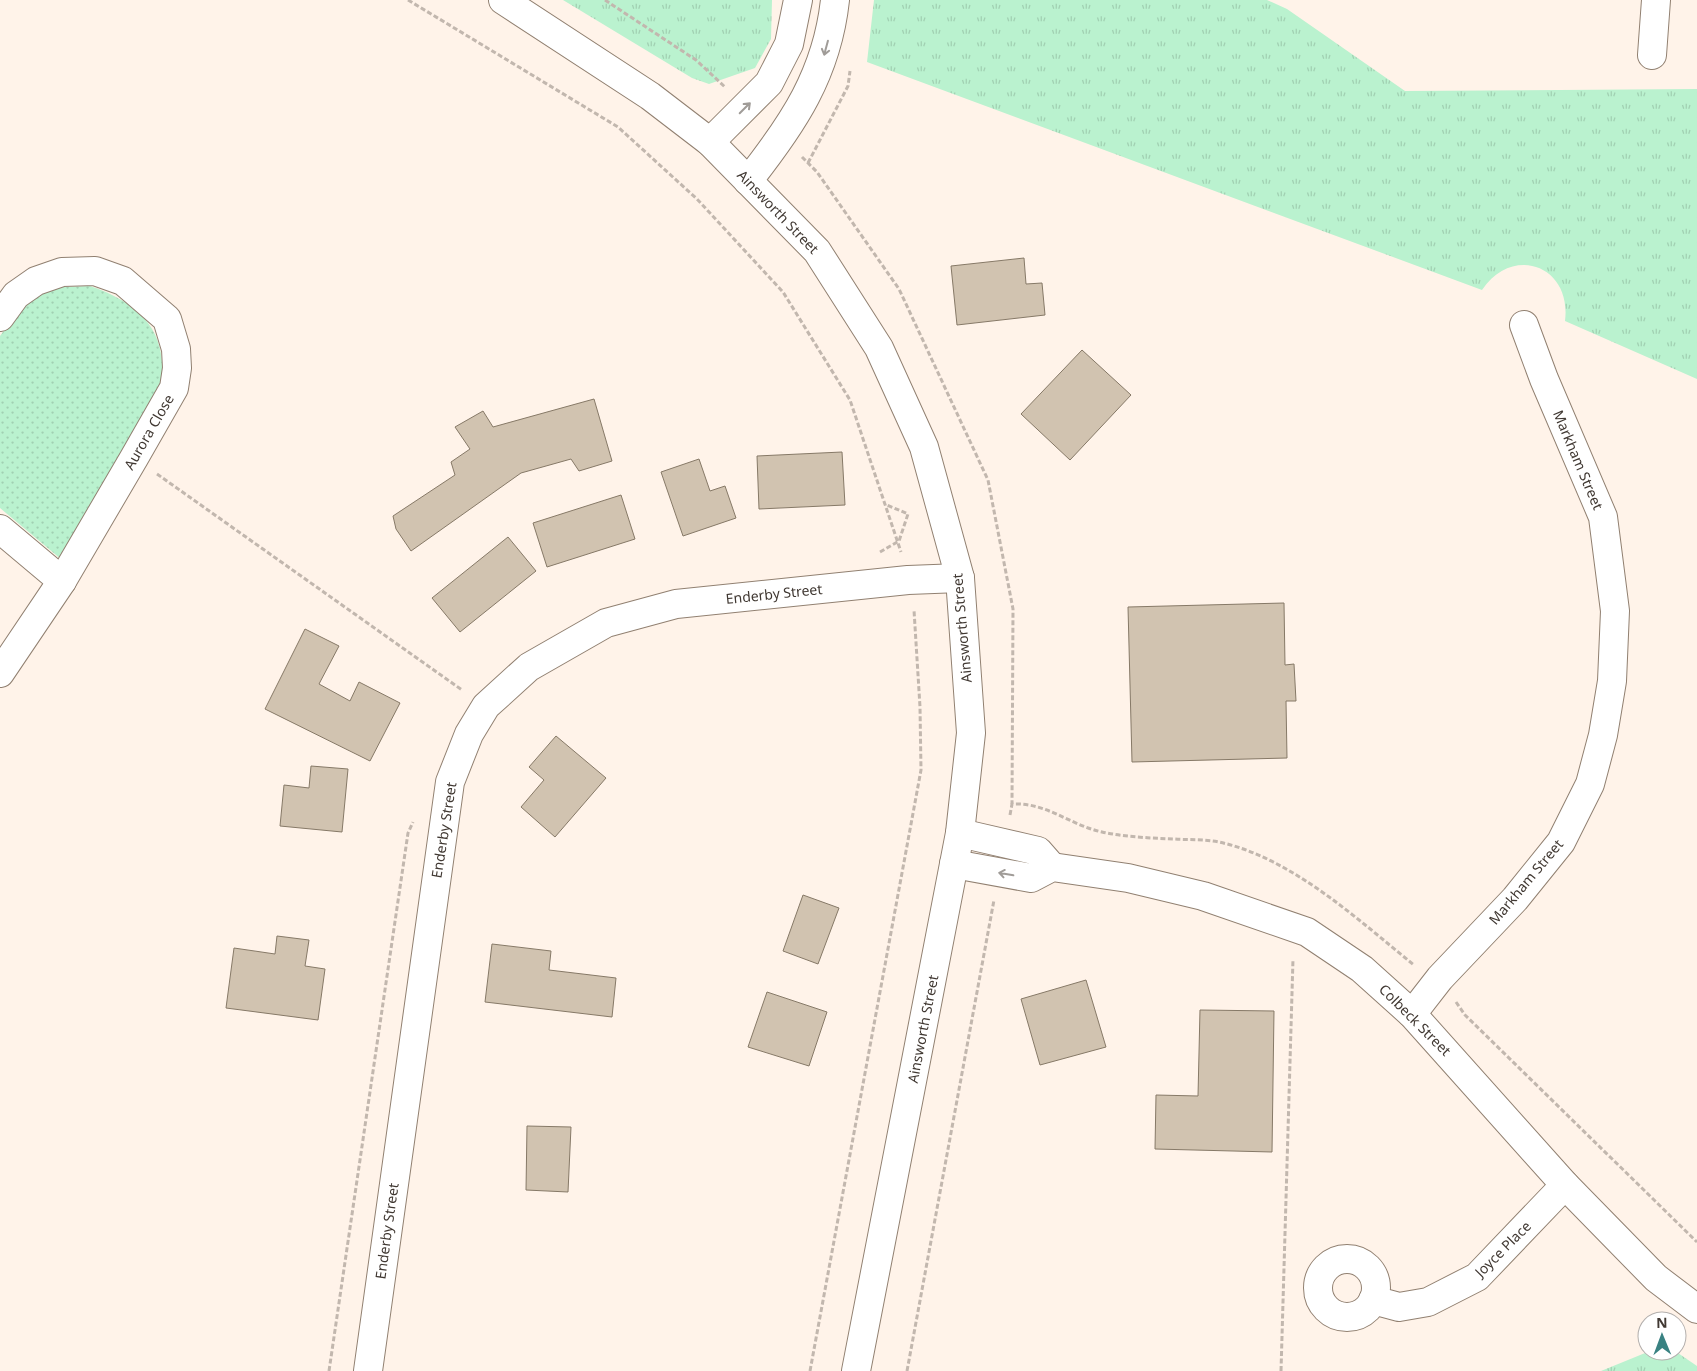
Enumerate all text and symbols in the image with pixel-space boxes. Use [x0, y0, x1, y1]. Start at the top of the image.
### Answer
one-way arrow [821, 39, 831, 55]
one-way arrow [739, 102, 751, 115]
street label: Ainsworth Street [733, 166, 823, 258]
street label: Aurora Close [119, 390, 178, 473]
street label: Markham Street [1549, 407, 1608, 512]
street label: Ainsworth Street [947, 573, 976, 683]
street label: Enderby Street [725, 579, 823, 608]
street label: Enderby Street [427, 781, 460, 879]
street label: Markham Street [1484, 835, 1567, 928]
one-way arrow [999, 868, 1015, 878]
street label: Ainsworth Street [903, 973, 942, 1085]
street label: Colbeck Street [1375, 980, 1455, 1060]
street label: Enderby Street [370, 1182, 403, 1280]
street label: Joyce Place [1469, 1216, 1535, 1282]
north arrow [1637, 1311, 1687, 1361]
text: N [1656, 1313, 1668, 1332]

